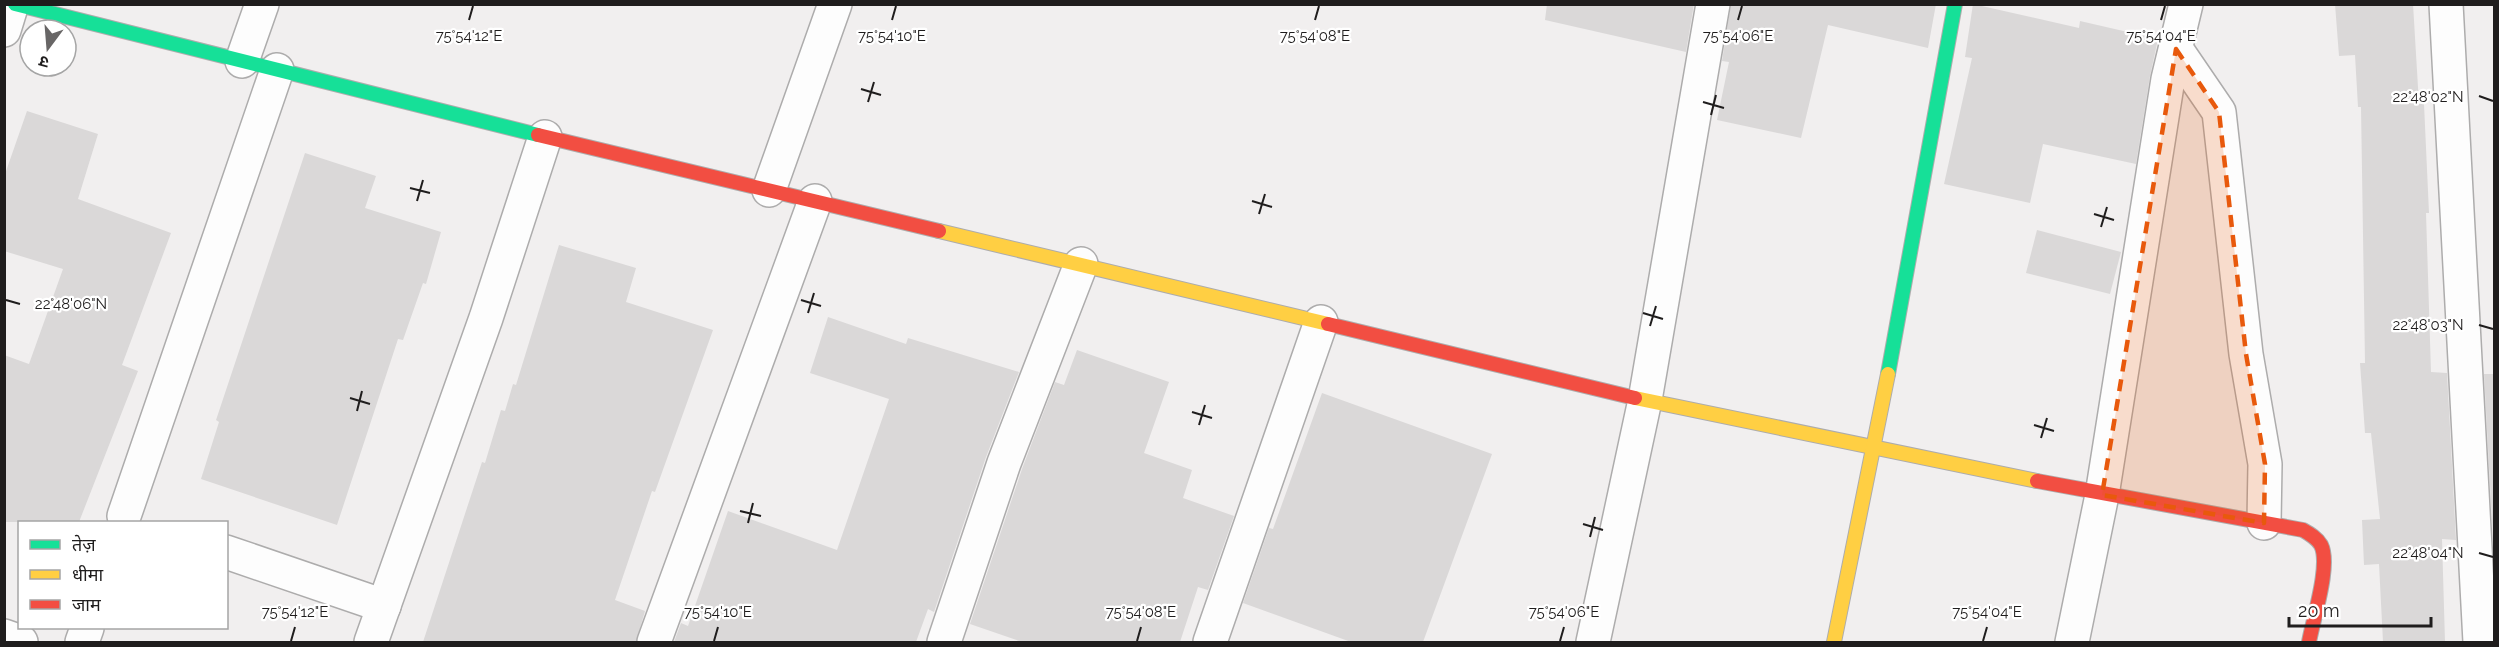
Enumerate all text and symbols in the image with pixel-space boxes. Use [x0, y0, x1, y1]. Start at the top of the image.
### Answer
north arrow [18, 18, 78, 78]
text: 75°54'12"E [436, 27, 502, 45]
text: 75°54'10"E [858, 27, 926, 45]
text: 75°54'08"E [1280, 27, 1350, 45]
text: 75°54'06"E [1703, 27, 1773, 45]
text: 75°54'04"E [2126, 27, 2196, 45]
text: उ [36, 51, 51, 72]
text: 22°48'02"N [2392, 88, 2464, 106]
text: 22°48'06"N [35, 295, 107, 313]
text: 22°48'03"N [2392, 316, 2464, 334]
legend [18, 521, 228, 629]
text: तेज़ [72, 534, 96, 555]
text: 22°48'04"N [2392, 544, 2464, 562]
text: धीमा [72, 564, 103, 585]
scale bar [2289, 590, 2432, 628]
text: जाम [72, 594, 102, 615]
text: 20 m [2298, 600, 2340, 621]
text: 75°54'12"E [262, 603, 328, 621]
text: 75°54'10"E [684, 603, 752, 621]
text: 75°54'08"E [1106, 603, 1176, 621]
text: 75°54'06"E [1529, 603, 1599, 621]
text: 75°54'04"E [1952, 603, 2022, 621]

